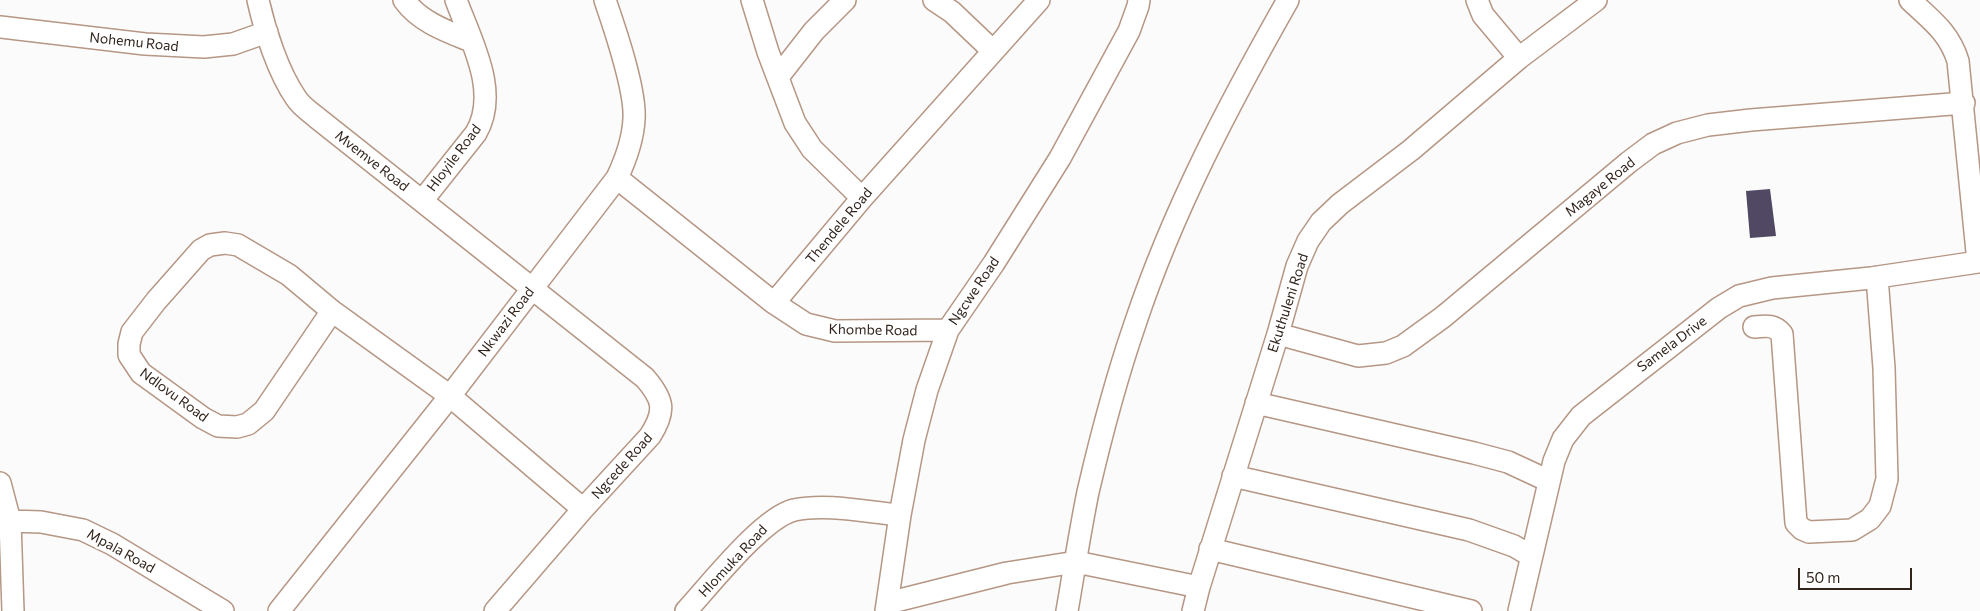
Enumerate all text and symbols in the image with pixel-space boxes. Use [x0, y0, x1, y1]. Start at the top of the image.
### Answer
street label: Nohemu Road [88, 29, 180, 55]
street label: Hloyile Road [423, 121, 485, 195]
street label: Mvemve Road [332, 127, 412, 195]
street label: Magaye Road [1562, 154, 1638, 220]
street label: Thendele Road [802, 185, 876, 267]
street label: Ekuthuleni Road [1264, 251, 1312, 355]
street label: Ngcwe Road [945, 254, 1003, 328]
street label: Nkwazi Road [474, 284, 538, 360]
street label: Samela Drive [1634, 312, 1710, 376]
street label: Khombe Road [828, 321, 918, 339]
street label: Ndlovu Road [136, 364, 212, 426]
street label: Ngcede Road [588, 429, 656, 503]
street label: Hlomuka Road [695, 521, 771, 601]
street label: Mpala Road [84, 525, 158, 577]
scale bar [1800, 558, 1914, 590]
text: 50 m [1806, 568, 1840, 586]

